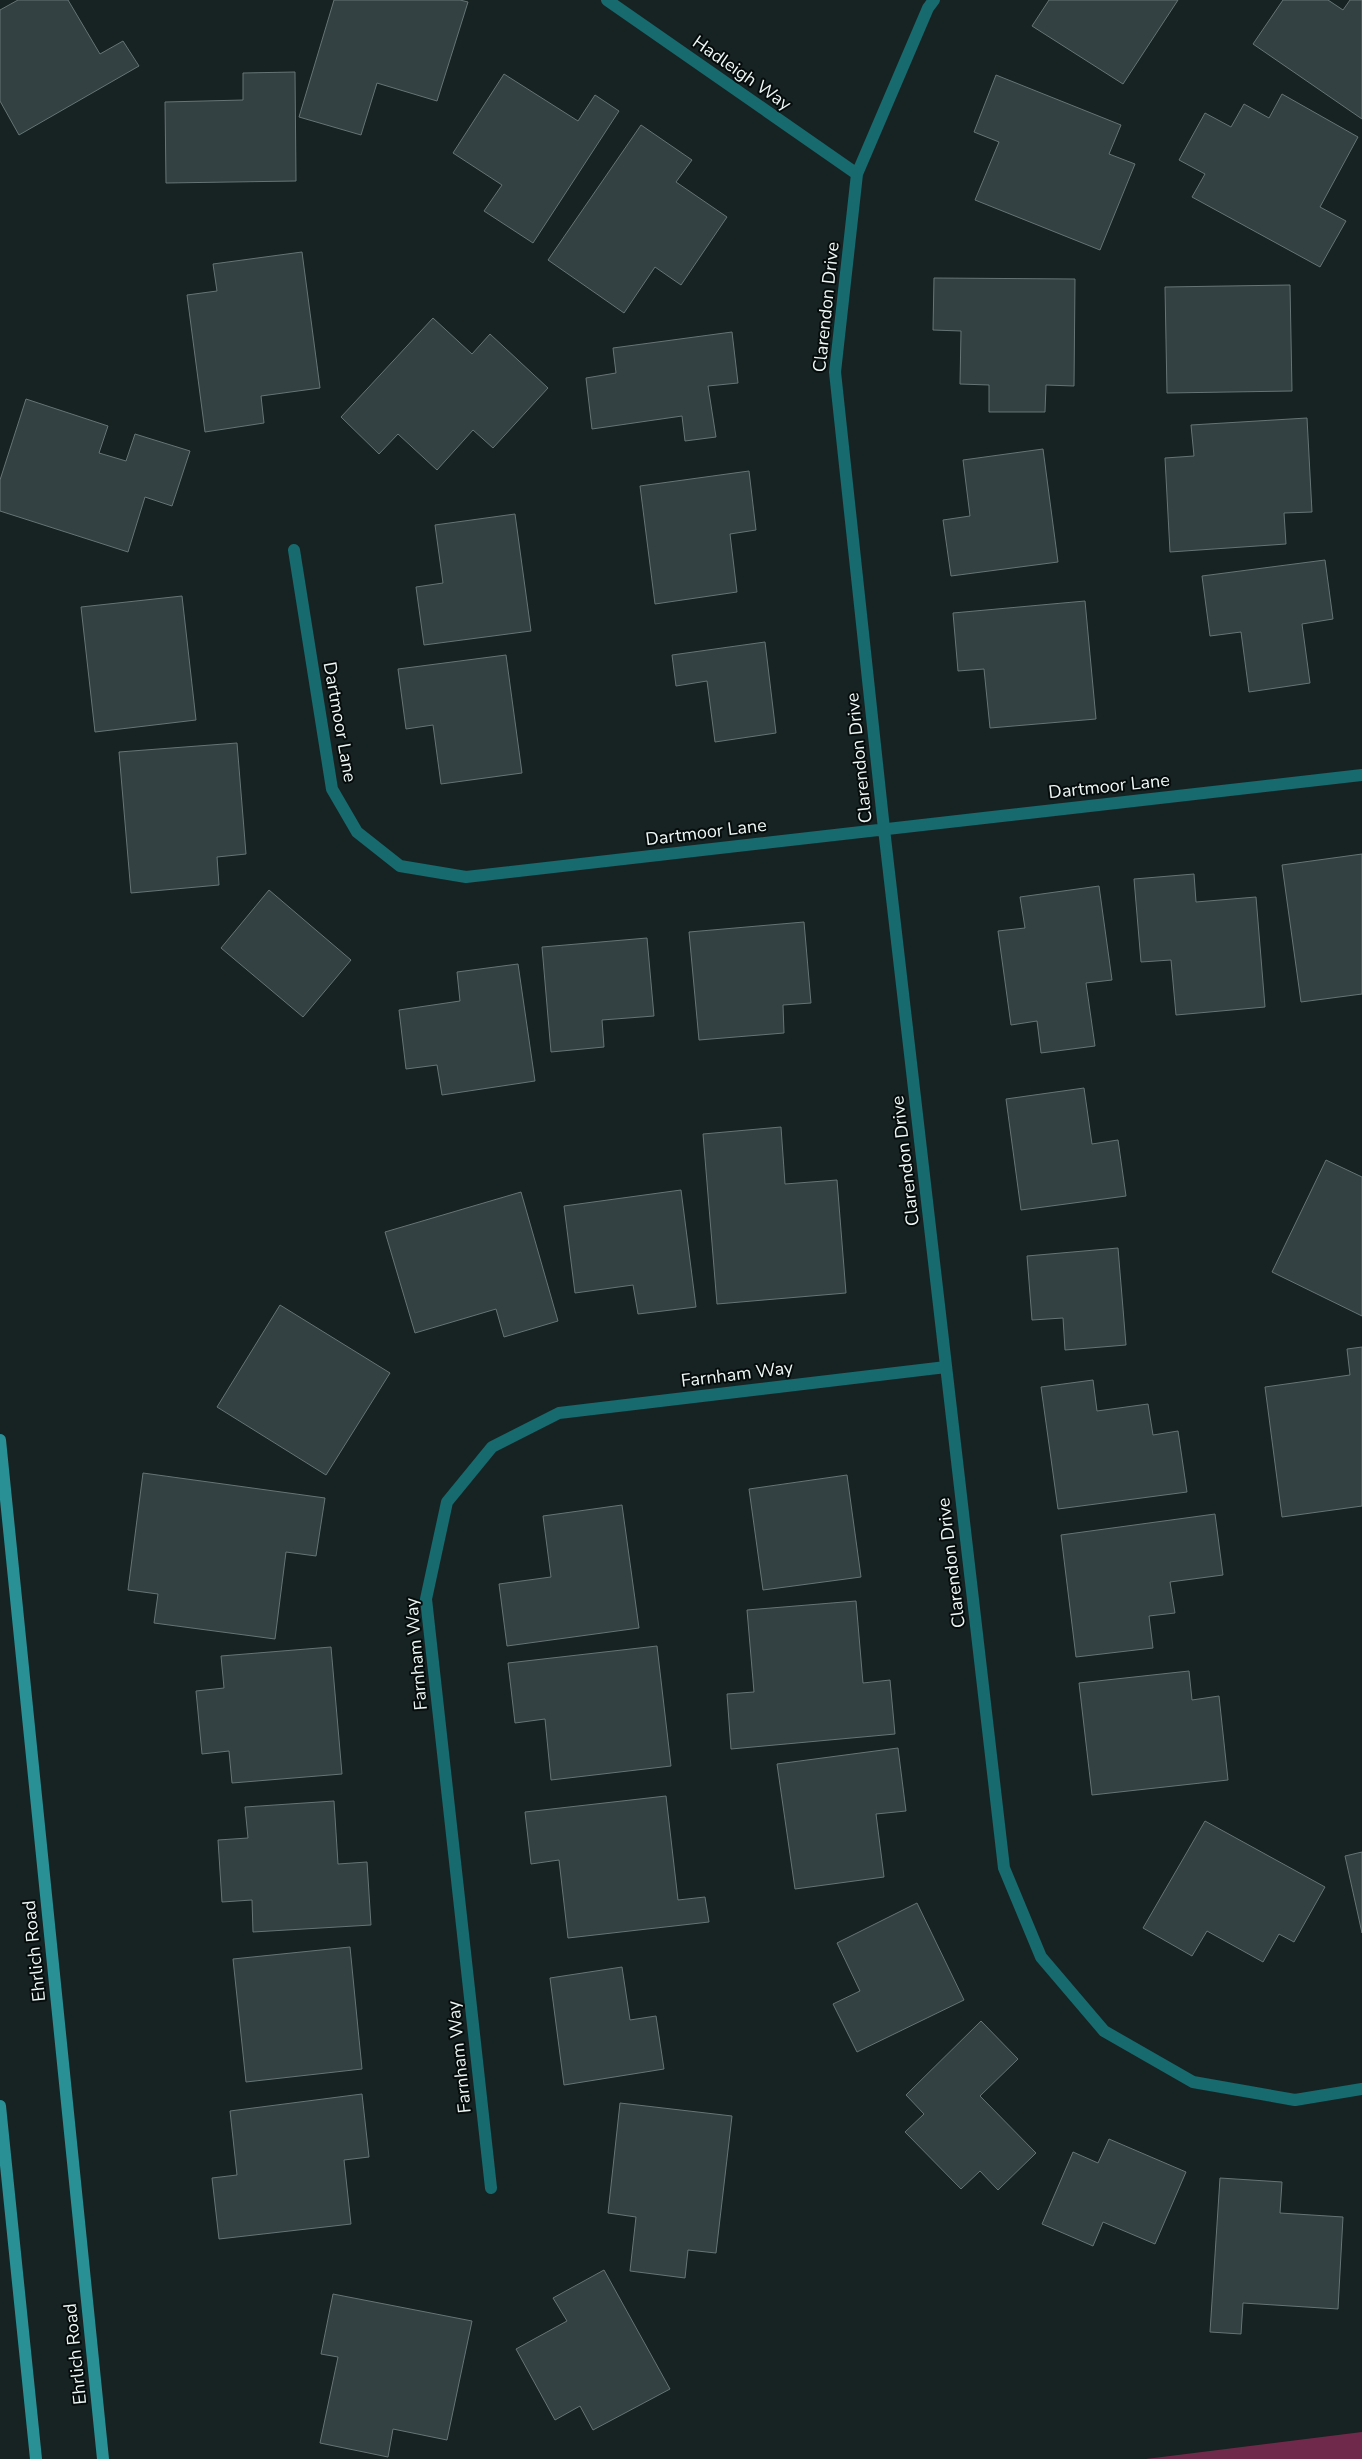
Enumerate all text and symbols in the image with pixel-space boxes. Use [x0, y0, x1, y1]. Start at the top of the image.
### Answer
street label: Hadleigh Way [688, 30, 797, 116]
street label: Clarendon Drive [807, 241, 845, 373]
street label: Dartmoor Lane [318, 660, 362, 784]
street label: Clarendon Drive [840, 692, 878, 824]
street label: Dartmoor Lane [1047, 768, 1171, 804]
street label: Dartmoor Lane [644, 813, 768, 851]
street label: Clarendon Drive [885, 1094, 925, 1228]
street label: Farnham Way [679, 1355, 795, 1393]
street label: Clarendon Drive [931, 1496, 971, 1630]
street label: Farnham Way [399, 1596, 433, 1711]
street label: Ehrlich Road [17, 1899, 51, 2003]
street label: Farnham Way [441, 1999, 477, 2114]
street label: Ehrlich Road [58, 2302, 92, 2406]

